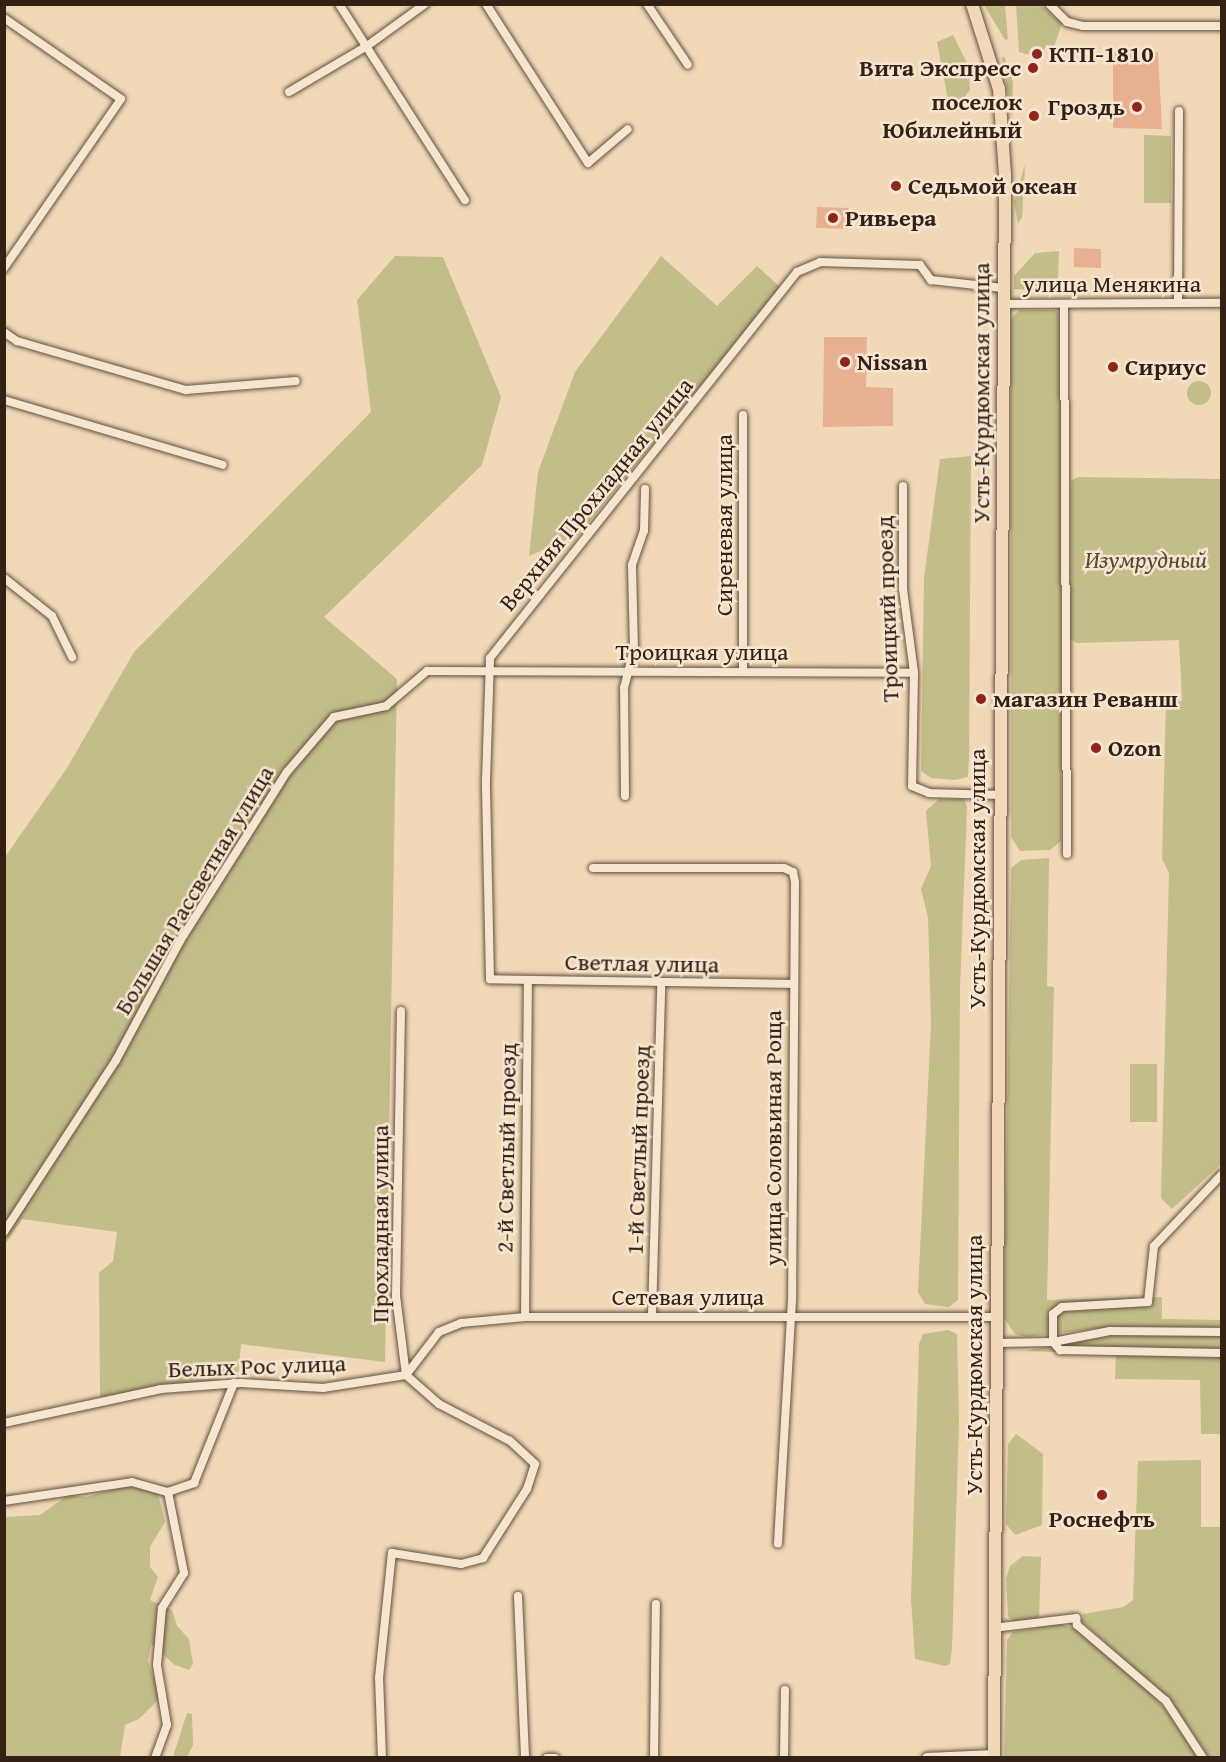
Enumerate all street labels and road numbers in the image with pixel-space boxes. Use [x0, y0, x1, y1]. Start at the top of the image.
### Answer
street label: Усть-Курдюмская улица [967, 263, 995, 523]
street label: улица Менякина [1023, 270, 1201, 298]
street label: Верхняя Прохладная улица [493, 372, 699, 616]
street label: Сиреневая улица [710, 434, 738, 616]
street label: Троицкий проезд [869, 515, 905, 703]
street label: Троицкая улица [616, 638, 788, 666]
street label: Усть-Курдюмская улица [963, 749, 991, 1009]
street label: Большая Рассветная улица [108, 760, 280, 1020]
street label: Светлая улица [565, 947, 719, 979]
street label: улица Соловьиная Роща [759, 1010, 787, 1266]
street label: 2-й Светлый проезд [490, 1043, 522, 1253]
street label: 1-й Светлый проезд [620, 1045, 656, 1255]
street label: Прохладная улица [366, 1125, 394, 1323]
street label: Усть-Курдюмская улица [960, 1235, 988, 1495]
street label: Сетевая улица [612, 1283, 764, 1311]
street label: Белых Рос улица [167, 1348, 347, 1384]

